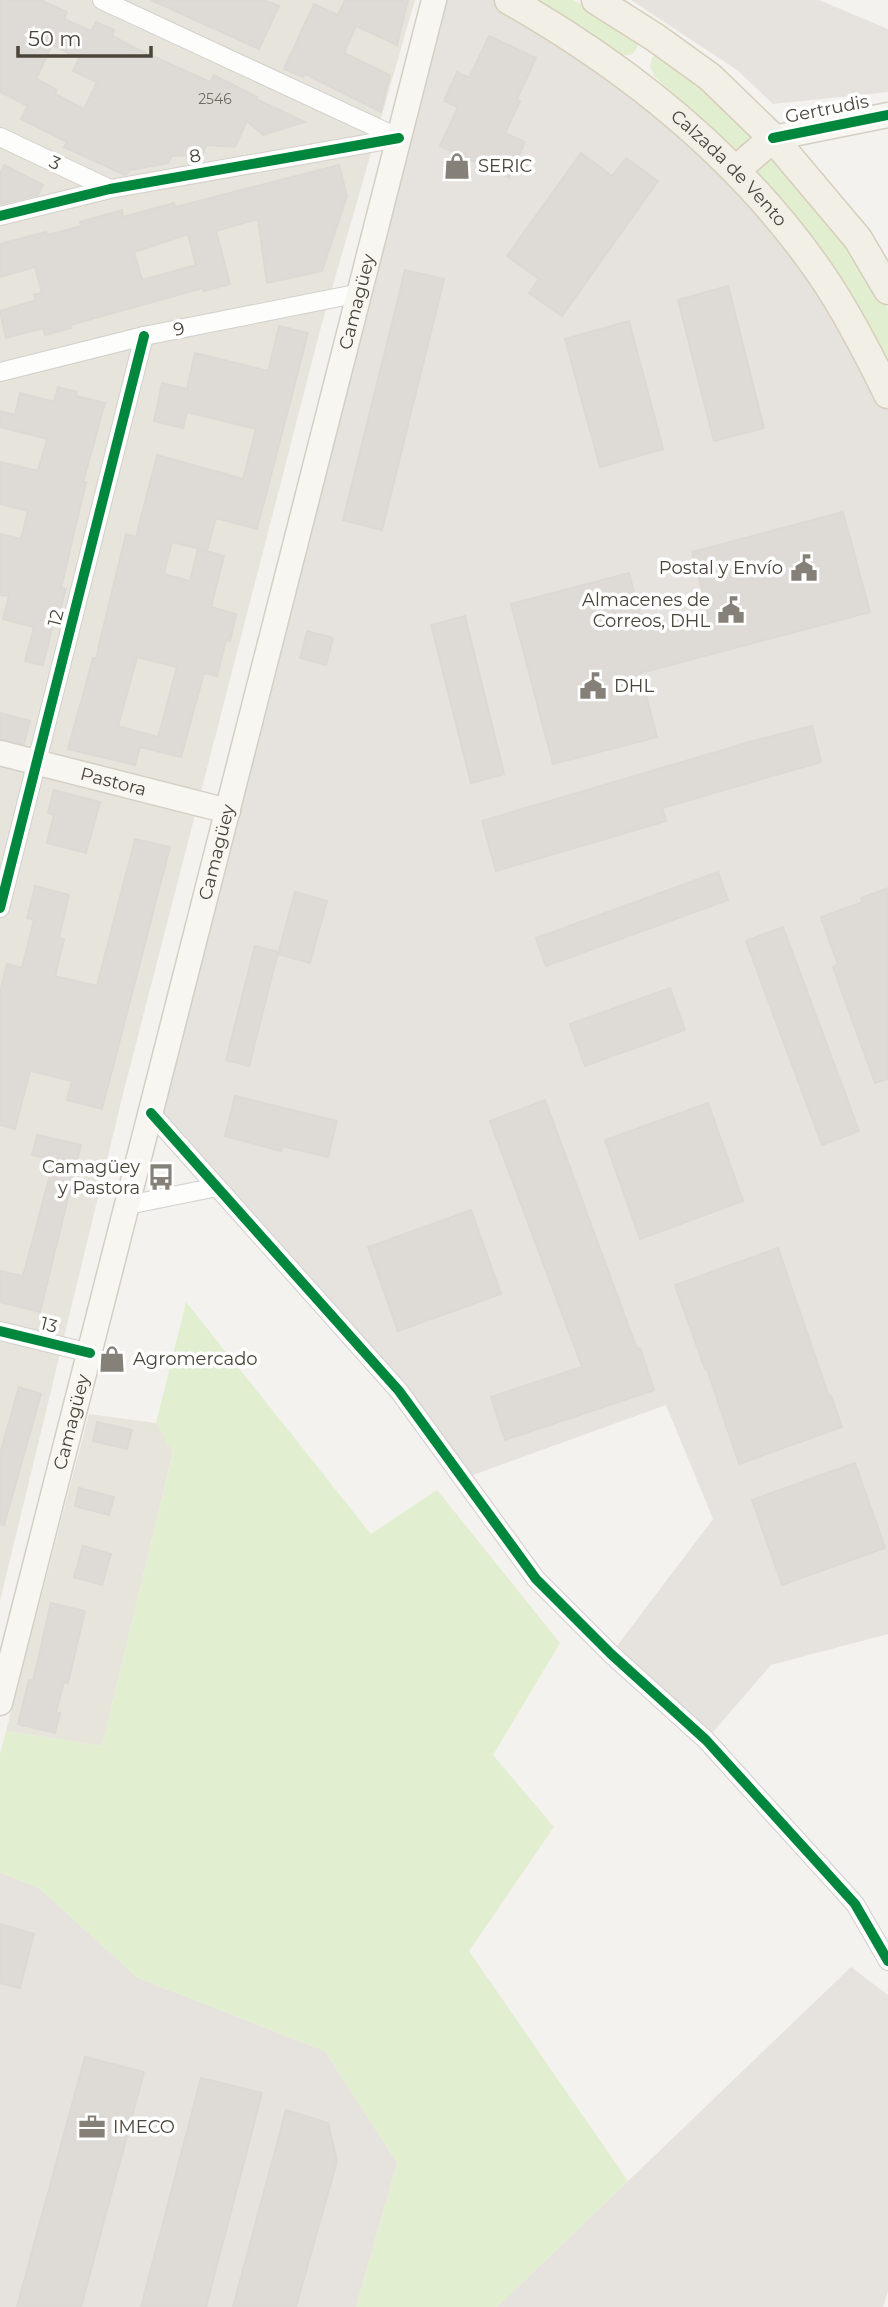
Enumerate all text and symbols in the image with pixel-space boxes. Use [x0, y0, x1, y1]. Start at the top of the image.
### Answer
scale bar [18, 14, 150, 58]
text: 50 m [28, 26, 82, 51]
house number: 2546 [198, 90, 232, 108]
street label: Gertrudis [783, 90, 871, 128]
street label: Calzada de Vento [666, 105, 792, 231]
street label: 8 [187, 144, 203, 168]
street label: 3 [46, 151, 64, 175]
shop icon: SERIC [442, 151, 472, 181]
place label: SERIC [478, 155, 533, 177]
street label: Camagüey [334, 251, 380, 352]
street label: 9 [172, 317, 187, 341]
public building icon: Postal y Envío [789, 553, 819, 583]
place label: Postal y Envío [659, 557, 783, 579]
place label: Almacenes de Correos, DHL [582, 589, 710, 632]
public building icon: Almacenes de Correos, DHL [716, 595, 746, 625]
street label: 12 [43, 607, 69, 629]
public building icon: DHL [578, 671, 608, 701]
place label: DHL [614, 675, 655, 697]
street label: Pastora [78, 763, 149, 801]
street label: Camagüey [194, 802, 240, 902]
place label: Camagüey y Pastora [42, 1156, 140, 1199]
bus stop icon: Camagüey y Pastora [146, 1162, 176, 1192]
street label: 13 [38, 1312, 60, 1338]
shop icon: Agromercado [97, 1344, 127, 1374]
place label: Agromercado [133, 1348, 258, 1370]
street label: Camagüey [49, 1372, 94, 1472]
office icon: IMECO [77, 2112, 107, 2142]
place label: IMECO [113, 2116, 175, 2138]

